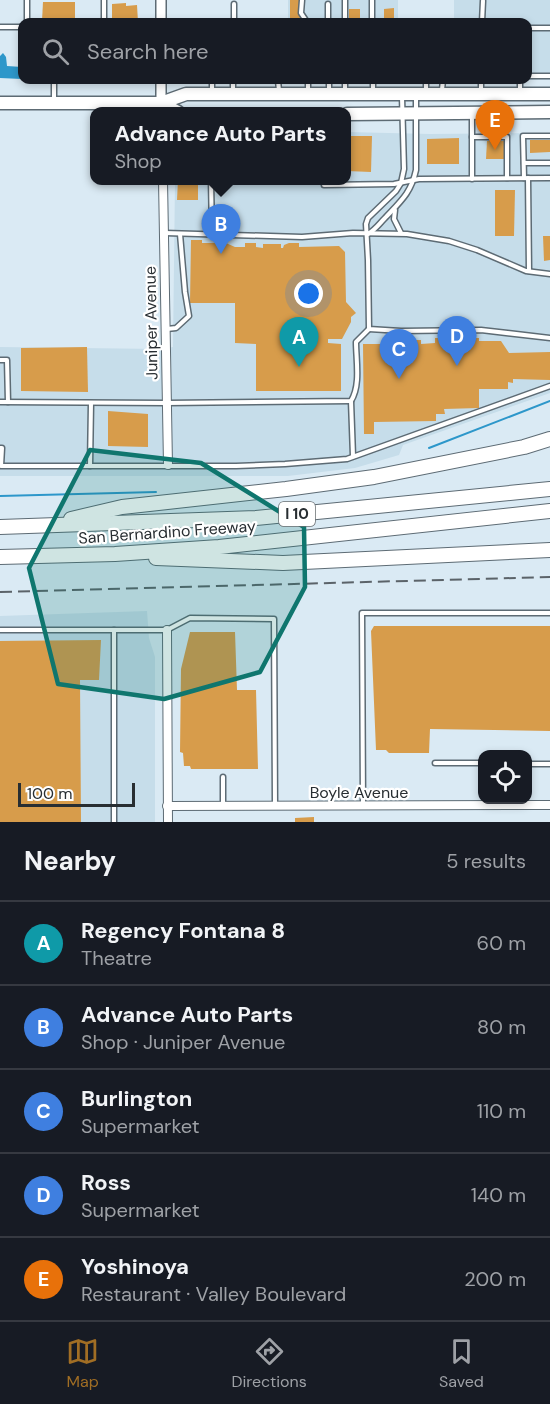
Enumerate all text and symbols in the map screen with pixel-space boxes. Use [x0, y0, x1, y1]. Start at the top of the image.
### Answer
search box [18, 18, 532, 84]
icon: search [39, 35, 72, 68]
text: Search here [87, 37, 208, 66]
pin: E [476, 100, 514, 150]
popup [90, 107, 351, 185]
text: Advance Auto Parts [114, 119, 327, 148]
text: Shop [114, 148, 162, 174]
pin: B [202, 204, 240, 254]
street label: Juniper Avenue [140, 266, 162, 380]
your location [294, 279, 323, 308]
pin: D [438, 316, 476, 366]
pin: A [280, 318, 318, 367]
pin: C [380, 330, 418, 379]
road number: I 10 [279, 502, 315, 526]
street label: San Bernardino Freeway [78, 515, 256, 549]
map controls [478, 750, 532, 804]
button: locate [478, 750, 532, 804]
scale bar [18, 780, 135, 808]
street label: Boyle Avenue [310, 782, 408, 803]
text: 100 m [27, 783, 72, 804]
text: Nearby [24, 844, 116, 878]
text: 5 results [446, 848, 526, 874]
text: Regency Fontana 8 [81, 916, 285, 945]
text: A [36, 930, 51, 956]
text: 60 m [477, 930, 526, 956]
text: Theatre [81, 945, 152, 971]
text: Advance Auto Parts [81, 1000, 293, 1029]
text: B [37, 1014, 50, 1040]
text: 80 m [477, 1014, 526, 1040]
text: Shop · Juniper Avenue [81, 1029, 285, 1055]
text: Burlington [81, 1084, 192, 1113]
text: C [36, 1098, 51, 1124]
text: 110 m [477, 1098, 526, 1124]
text: Supermarket [81, 1113, 200, 1139]
text: Ross [81, 1168, 131, 1197]
text: D [36, 1182, 51, 1208]
text: 140 m [471, 1182, 526, 1208]
text: Supermarket [81, 1197, 200, 1223]
text: Yoshinoya [81, 1252, 189, 1281]
text: E [38, 1266, 49, 1292]
text: 200 m [464, 1266, 526, 1292]
text: Restaurant · Valley Boulevard [81, 1281, 346, 1307]
tab: Map [66, 1335, 99, 1392]
tab: Directions [231, 1335, 307, 1392]
tab: Saved [439, 1335, 484, 1392]

